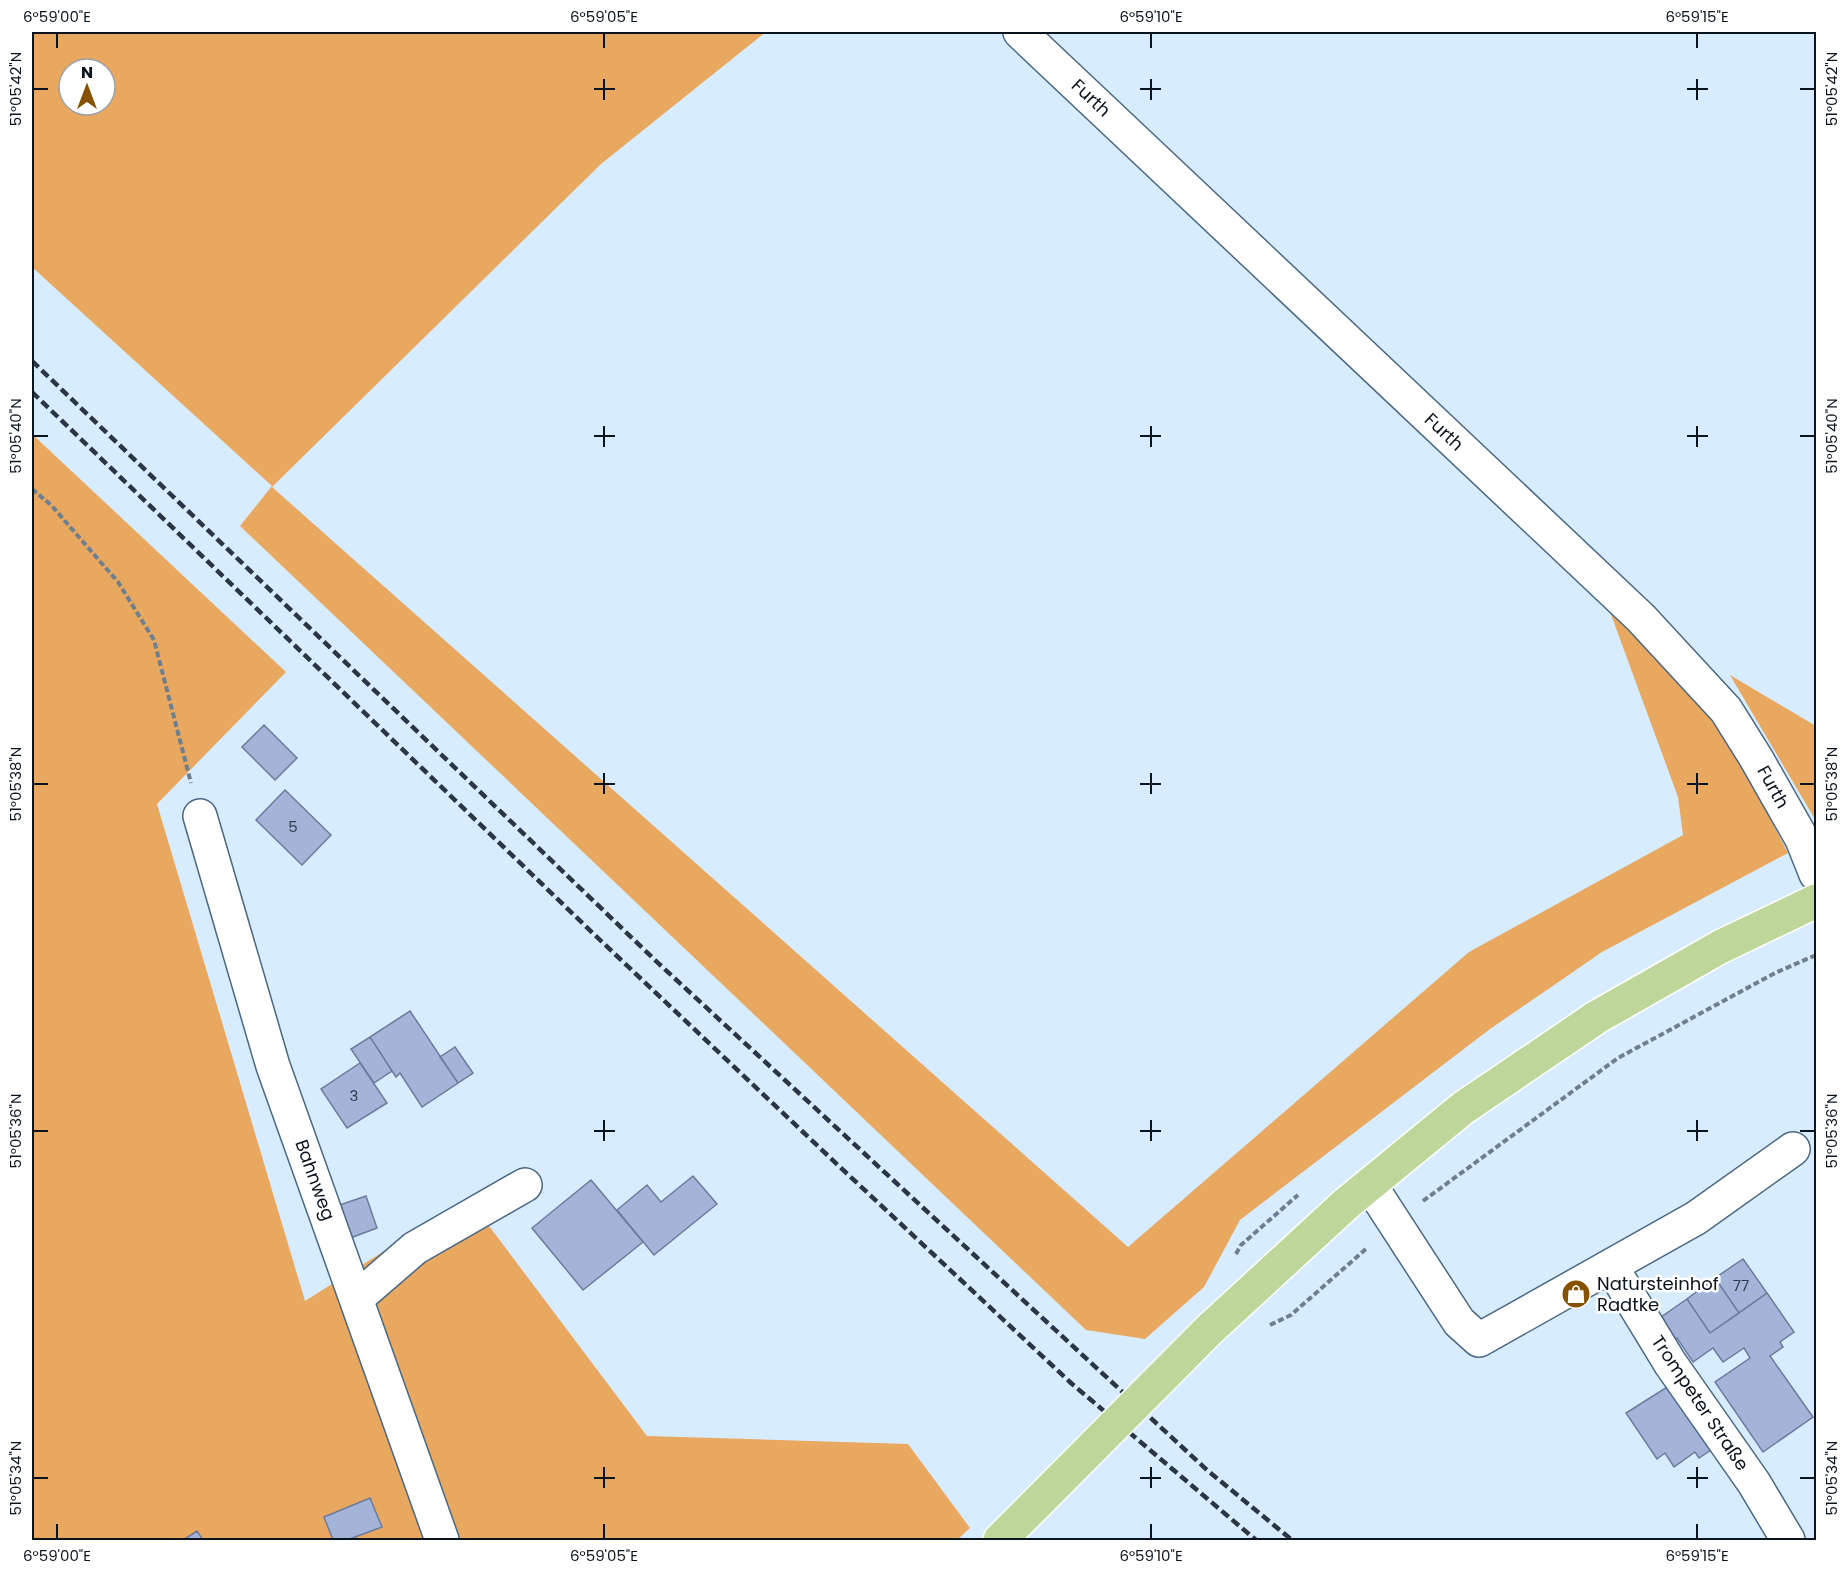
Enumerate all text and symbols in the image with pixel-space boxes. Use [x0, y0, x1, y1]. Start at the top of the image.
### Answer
text: 6°59'00"E [23, 6, 91, 27]
text: 6°59'05"E [570, 6, 638, 27]
text: 6°59'10"E [1119, 6, 1183, 27]
text: 6°59'15"E [1665, 6, 1729, 27]
text: 51°05'42"N [5, 52, 26, 126]
text: 51°05'42"N [1821, 52, 1842, 126]
north arrow [57, 57, 117, 117]
text: N [81, 61, 93, 84]
street label: Furth [1066, 73, 1116, 122]
text: 51°05'40"N [5, 398, 26, 474]
text: 51°05'40"N [1821, 398, 1842, 474]
street label: Furth [1419, 407, 1469, 456]
text: 51°05'38"N [5, 747, 26, 821]
text: 51°05'38"N [1821, 747, 1842, 821]
street label: Furth [1752, 761, 1795, 813]
house number: 5 [288, 816, 298, 837]
house number: 3 [350, 1085, 358, 1106]
text: 51°05'36"N [5, 1094, 26, 1168]
text: 51°05'36"N [1821, 1094, 1842, 1168]
street label: Bahnweg [289, 1136, 342, 1224]
place label: Natursteinhof Radtke [1597, 1271, 1719, 1317]
house number: 77 [1733, 1275, 1749, 1296]
shop icon: Natursteinhof Radtke [1560, 1278, 1592, 1310]
street label: Trompeter Straße [1646, 1330, 1755, 1475]
text: 51°05'34"N [5, 1441, 26, 1515]
text: 51°05'34"N [1821, 1441, 1842, 1515]
text: 6°59'00"E [23, 1545, 91, 1566]
text: 6°59'05"E [570, 1545, 638, 1566]
text: 6°59'10"E [1119, 1545, 1183, 1566]
text: 6°59'15"E [1665, 1545, 1729, 1566]

